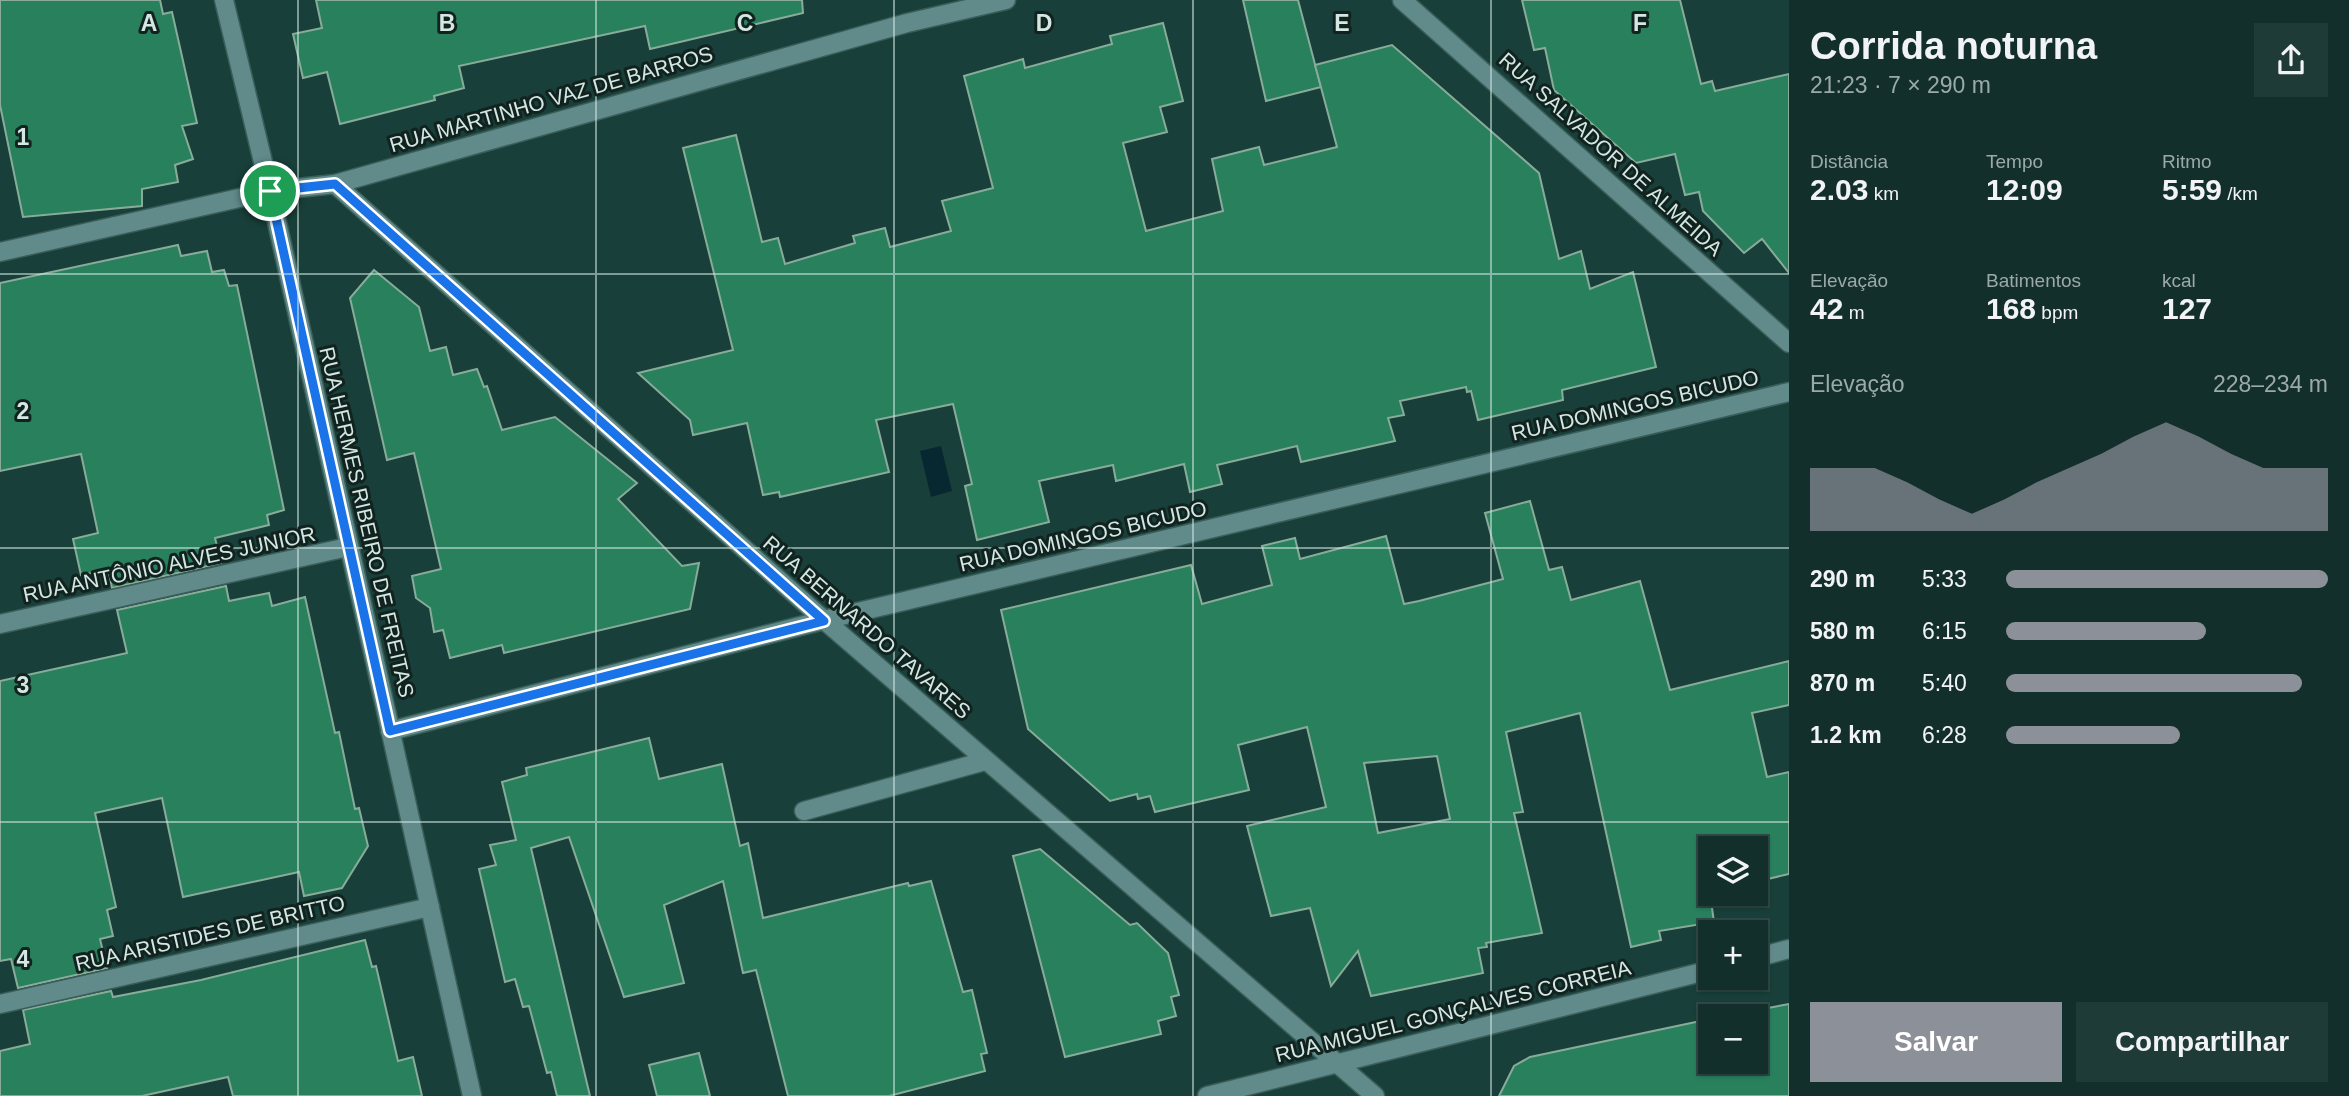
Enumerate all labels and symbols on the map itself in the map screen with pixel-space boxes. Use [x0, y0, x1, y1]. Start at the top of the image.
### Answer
text: A [141, 10, 157, 36]
text: B [439, 10, 455, 36]
text: C [737, 10, 753, 36]
text: D [1036, 10, 1052, 36]
text: E [1334, 10, 1350, 36]
text: F [1633, 10, 1647, 36]
street label: RUA MARTINHO VAZ DE BARROS [387, 42, 715, 156]
street label: RUA SALVADOR DE ALMEIDA [1495, 48, 1727, 260]
text: 1 [17, 124, 30, 150]
pin [240, 161, 300, 221]
street label: RUA HERMES RIBEIRO DE FREITAS [315, 345, 419, 699]
street label: RUA DOMINGOS BICUDO [1509, 365, 1761, 445]
text: 2 [17, 398, 29, 424]
street label: RUA DOMINGOS BICUDO [957, 496, 1209, 576]
street label: RUA ANTÔNIO ALVES JUNIOR [21, 522, 317, 606]
street label: RUA BERNARDO TAVARES [759, 531, 975, 723]
text: 3 [17, 672, 29, 698]
street label: RUA ARISTIDES DE BRITTO [73, 891, 347, 975]
text: 4 [17, 946, 30, 972]
street label: RUA MIGUEL GONÇALVES CORREIA [1273, 956, 1633, 1066]

